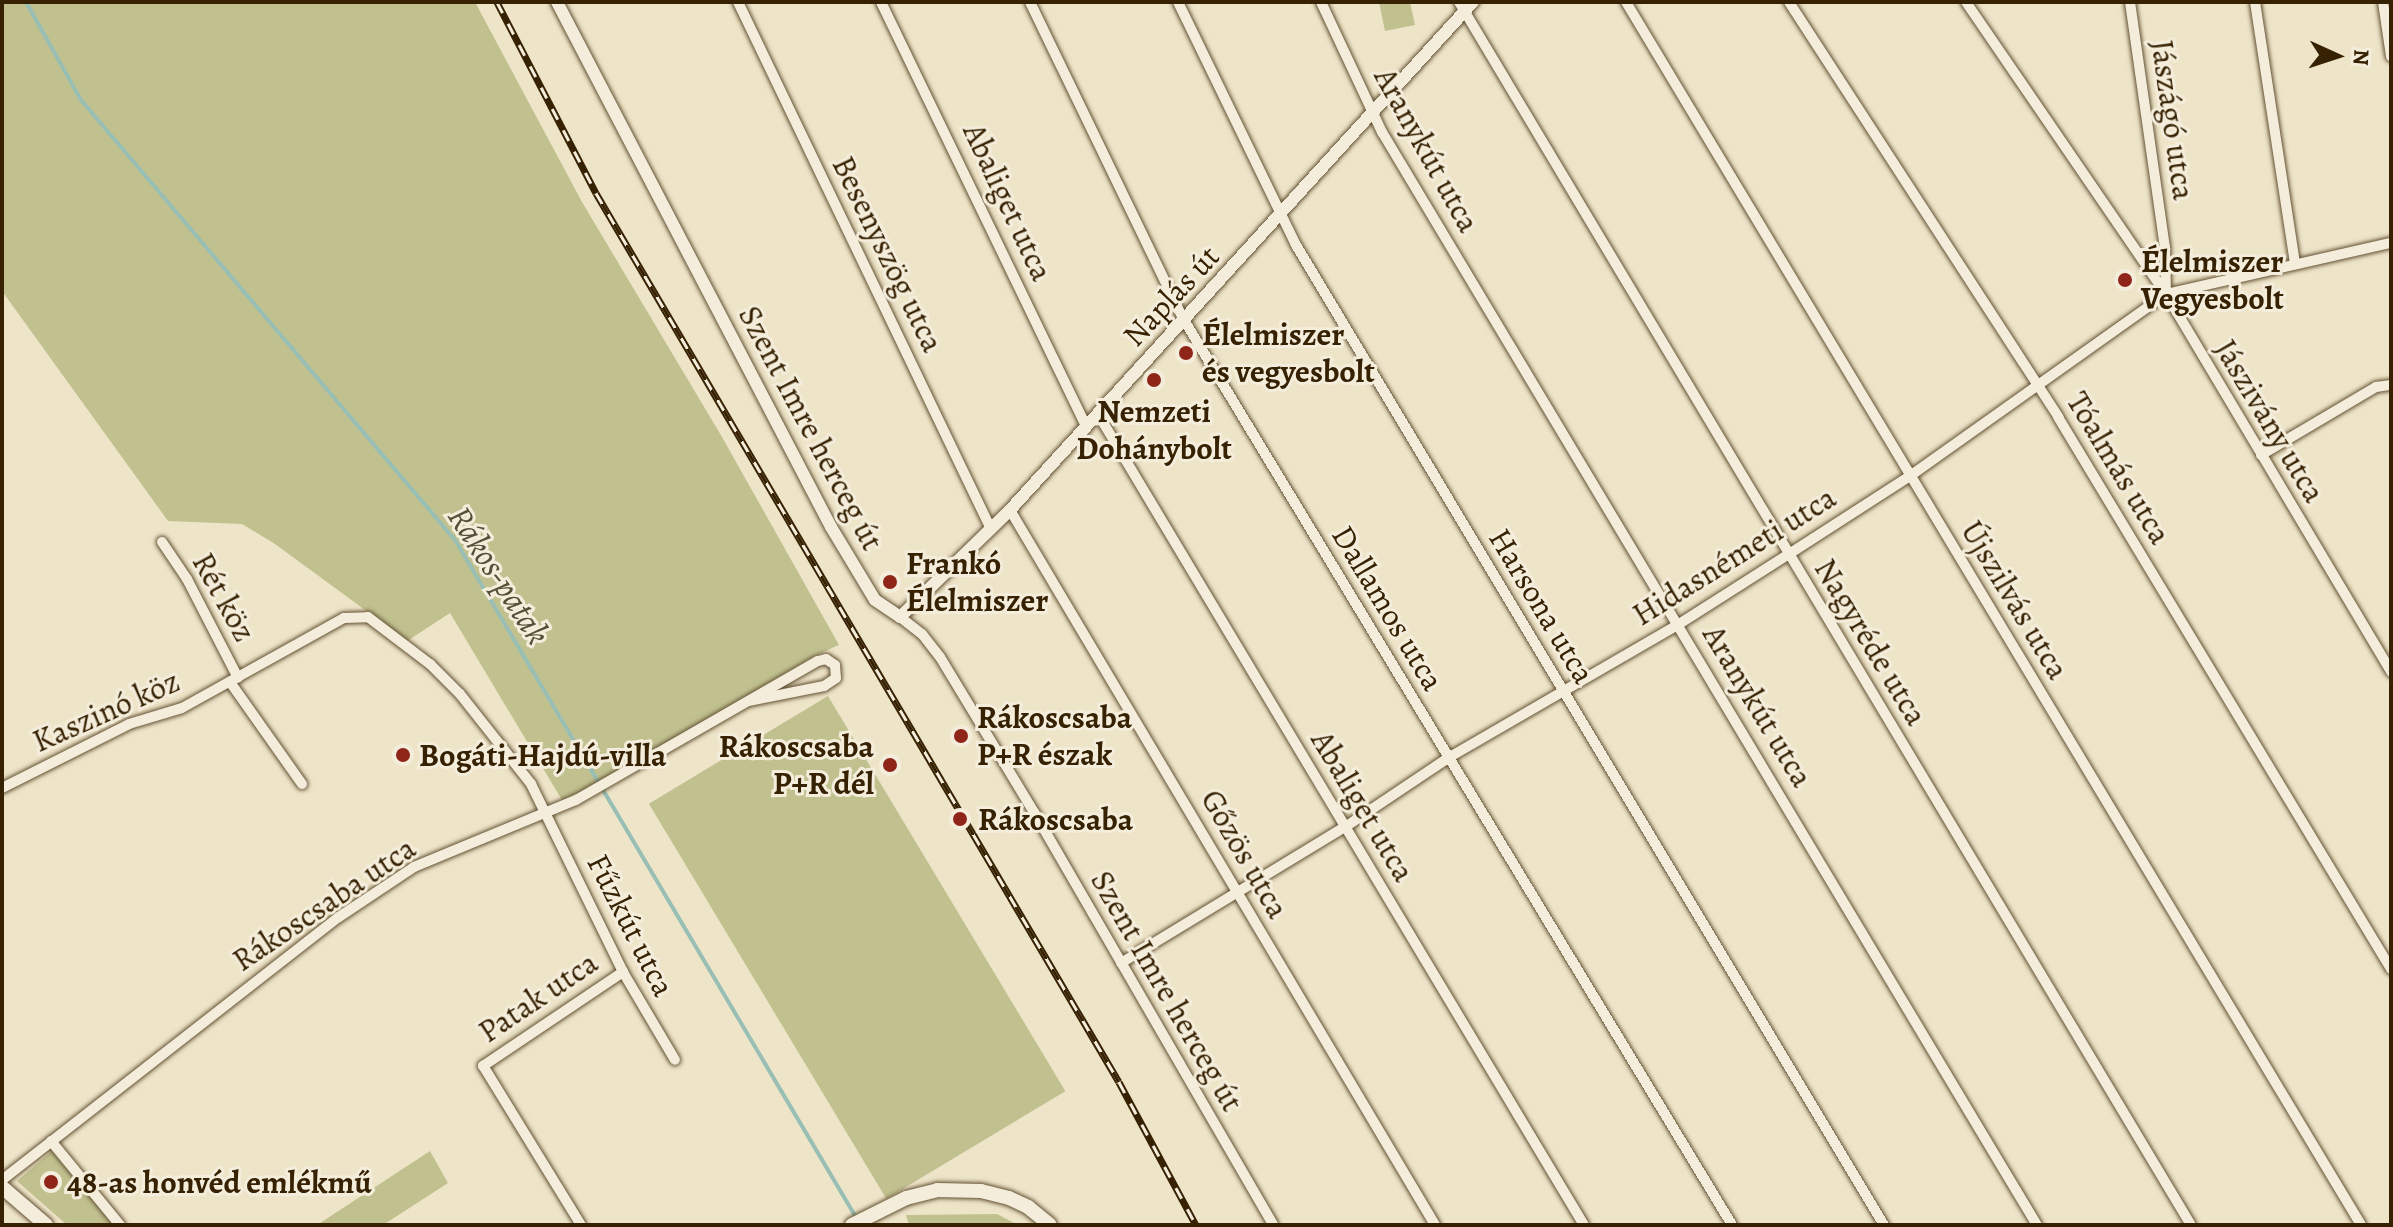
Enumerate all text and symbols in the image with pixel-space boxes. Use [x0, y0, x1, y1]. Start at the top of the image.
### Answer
north arrow [2297, 16, 2377, 96]
street label: Jászágó utca [2143, 37, 2203, 203]
text: N [2346, 48, 2376, 66]
street label: Aranykút utca [1366, 61, 1488, 239]
street label: Abaliget utca [955, 117, 1061, 287]
street label: Besenyszög utca [824, 150, 952, 358]
street label: Naplás út [1115, 238, 1227, 354]
place label: Élelmiszer Vegyesbolt [2141, 243, 2284, 318]
marker: Élelmiszer Vegyesbolt [2116, 271, 2134, 289]
street label: Szent Imre herceg út [730, 299, 892, 557]
place label: Élelmiszer és vegyesbolt [1202, 316, 1375, 391]
street label: Jászivány utca [2206, 333, 2334, 509]
marker: Élelmiszer és vegyesbolt [1177, 344, 1195, 362]
marker: Nemzeti Dohánybolt [1145, 371, 1163, 389]
street label: Tóalmás utca [2059, 385, 2179, 551]
place label: Nemzeti Dohánybolt [1076, 393, 1232, 468]
street label: Hidasnémeti utca [1625, 478, 1843, 634]
water label: Rákos-patak [439, 498, 559, 652]
street label: Újszilvás utca [1953, 514, 2077, 686]
street label: Dallamos utca [1324, 519, 1452, 697]
street label: Harsona utca [1481, 521, 1603, 691]
place label: Frankó Élelmiszer [906, 545, 1048, 620]
street label: Rét köz [184, 546, 264, 648]
street label: Nagyréde utca [1806, 552, 1936, 732]
marker: Frankó Élelmiszer [881, 573, 899, 591]
street label: Aranykút utca [1695, 618, 1821, 794]
street label: Kaszinó köz [26, 662, 186, 760]
place label: Rákoscsaba P+R észak [977, 699, 1132, 774]
street label: Abaliget utca [1303, 724, 1423, 888]
marker: Rákoscsaba P+R észak [952, 727, 970, 745]
place label: Rákoscsaba P+R dél [719, 728, 874, 803]
place label: Bogáti-Hajdú-villa [419, 736, 666, 774]
marker: Bogáti-Hajdú-villa [394, 746, 412, 764]
marker: Rákoscsaba P+R dél [881, 756, 899, 774]
street label: Gőzös utca [1193, 783, 1297, 925]
place label: Rákoscsaba [978, 800, 1133, 838]
marker: Rákoscsaba [949, 808, 971, 830]
street label: Rákoscsaba utca [225, 829, 423, 979]
street label: Fűzkút utca [579, 847, 683, 1003]
street label: Szent Imre herceg út [1082, 864, 1252, 1118]
street label: Patak utca [471, 943, 605, 1051]
place label: 48-as honvéd emlékmű [67, 1163, 372, 1201]
marker: 48-as honvéd emlékmű [42, 1173, 60, 1191]

